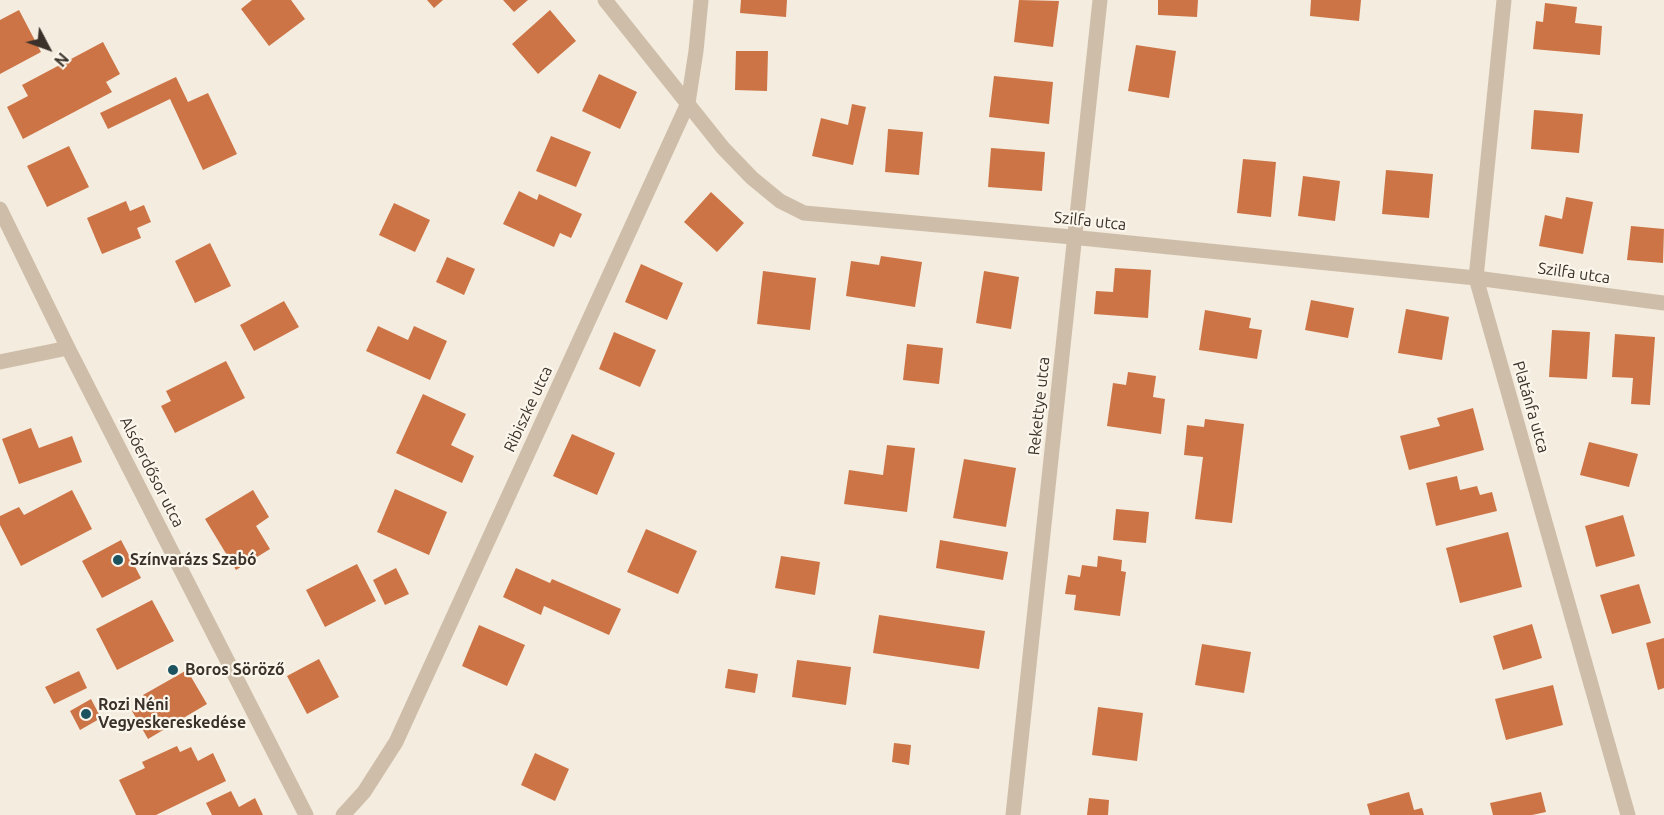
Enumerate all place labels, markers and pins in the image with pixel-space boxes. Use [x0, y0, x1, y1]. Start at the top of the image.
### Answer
place label: Színvarázs Szabó [130, 550, 257, 570]
marker: Színvarázs Szabó [111, 553, 125, 567]
place label: Boros Söröző [185, 660, 285, 680]
marker: Boros Söröző [166, 663, 180, 677]
place label: Rozi Néni Vegyeskereskedése [98, 695, 246, 733]
marker: Rozi Néni Vegyeskereskedése [79, 707, 93, 721]

